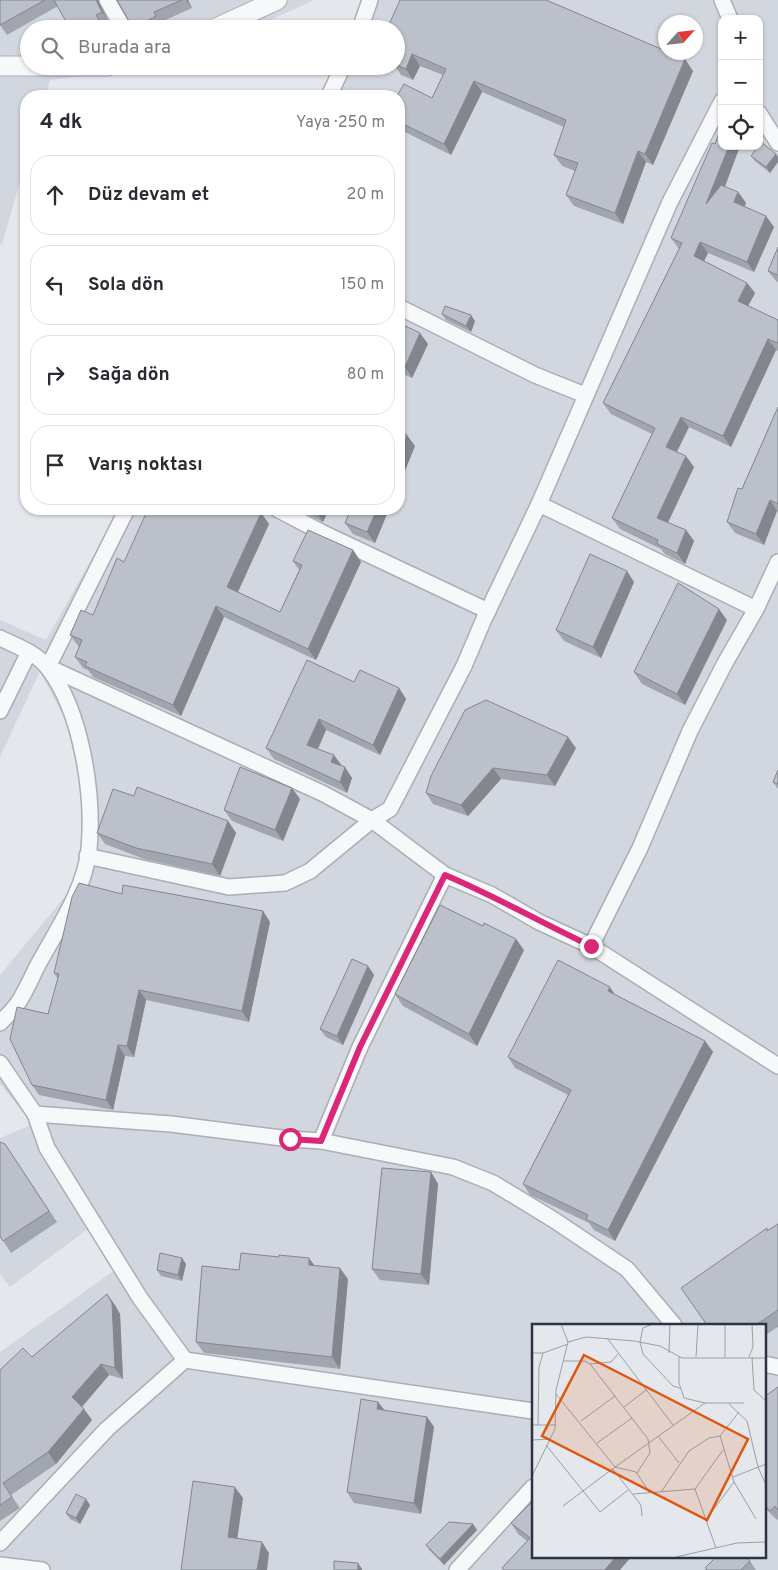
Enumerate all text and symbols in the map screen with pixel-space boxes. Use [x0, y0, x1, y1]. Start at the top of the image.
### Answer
north arrow [658, 15, 703, 60]
map controls [718, 15, 763, 150]
button: + [718, 15, 763, 60]
search box [20, 20, 405, 75]
icon: search [38, 34, 66, 62]
text: Burada ara [78, 36, 171, 60]
button: − [718, 60, 763, 105]
button: locate [718, 105, 763, 150]
text: 4 dk [40, 109, 83, 136]
text: Yaya · 250 m [296, 113, 385, 133]
icon: ahead [41, 181, 69, 209]
text: Düz devam et [88, 183, 209, 207]
text: 20 m [347, 185, 384, 205]
icon: left [41, 271, 69, 299]
text: Sola dön [88, 273, 164, 297]
text: 150 m [341, 275, 384, 295]
icon: right [41, 361, 69, 389]
text: Sağa dön [88, 363, 170, 387]
text: 80 m [347, 365, 384, 385]
icon: arrive [41, 451, 69, 479]
text: Varış noktası [88, 453, 203, 477]
route end [580, 935, 603, 958]
route start [279, 1128, 302, 1151]
inset map [532, 1324, 766, 1558]

